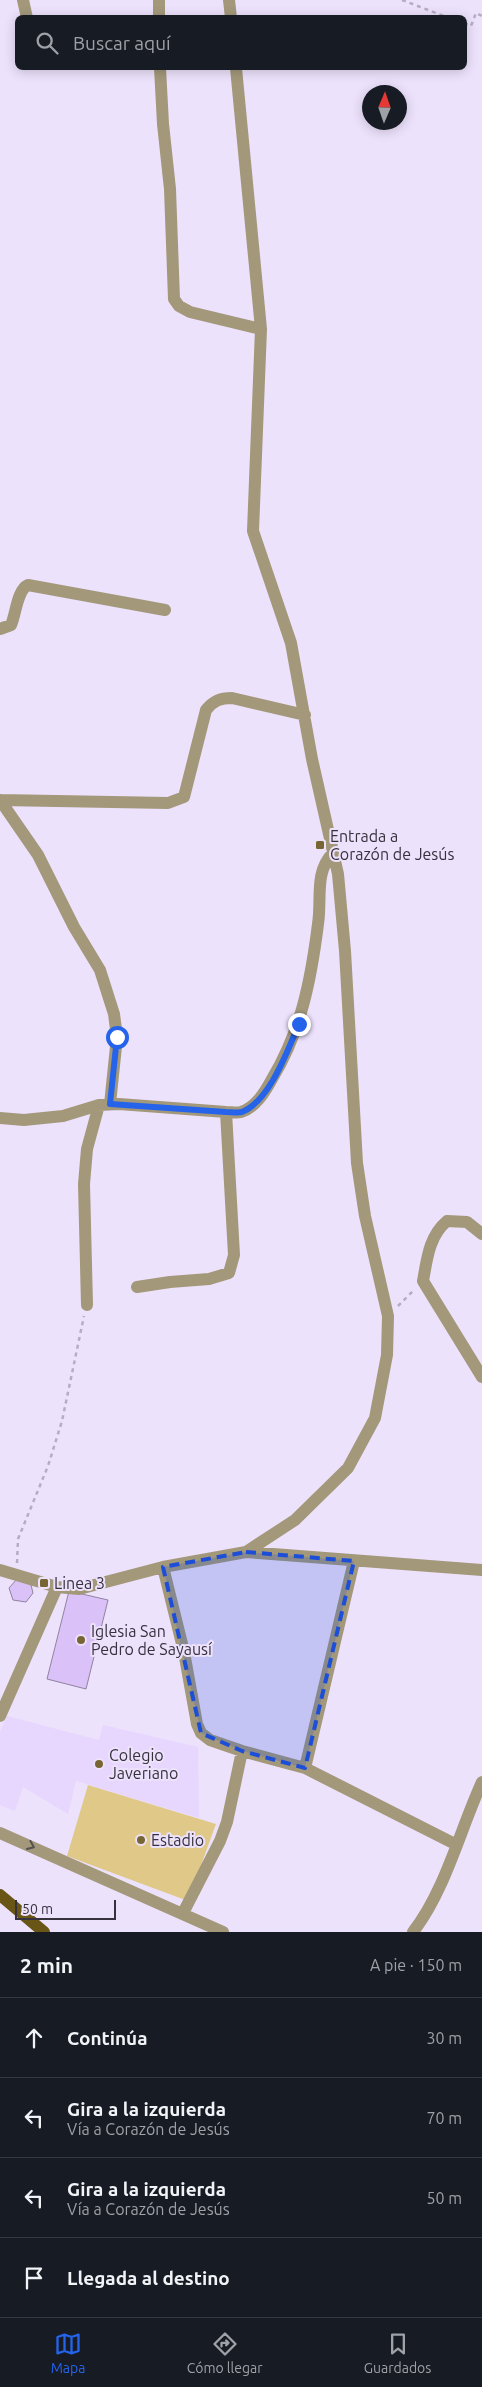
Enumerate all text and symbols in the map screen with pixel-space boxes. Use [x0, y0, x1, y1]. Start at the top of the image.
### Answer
search box [15, 15, 467, 70]
icon: search [33, 29, 61, 57]
text: Buscar aquí [73, 32, 171, 54]
north arrow [362, 85, 407, 130]
place label: Entrada a Corazón de Jesús [330, 827, 454, 863]
marker: Entrada a Corazón de Jesús [314, 839, 326, 851]
route end [288, 1013, 311, 1036]
route start [106, 1026, 129, 1049]
place label: Linea 3 [54, 1574, 105, 1592]
marker: Linea 3 [38, 1577, 50, 1589]
place label: Iglesia San Pedro de Sayausí [91, 1622, 213, 1658]
marker: Iglesia San Pedro de Sayausí [75, 1634, 87, 1646]
place label: Colegio Javeriano [109, 1746, 178, 1782]
marker: Colegio Javeriano [93, 1758, 105, 1770]
place label: Estadio [151, 1831, 204, 1849]
marker: Estadio [135, 1834, 147, 1846]
one-way arrow [26, 1840, 35, 1850]
scale bar [15, 1897, 116, 1920]
text: 50 m [22, 1901, 53, 1917]
text: 2 min [20, 1953, 73, 1977]
text: A pie · 150 m [370, 1956, 462, 1974]
icon: ahead [20, 2024, 48, 2052]
text: Continúa [67, 2027, 148, 2049]
text: 30 m [426, 2029, 462, 2047]
text: Gira a la izquierda [67, 2098, 226, 2120]
icon: left [20, 2104, 48, 2132]
text: 70 m [426, 2109, 462, 2127]
text: Vía a Corazón de Jesús [67, 2120, 230, 2138]
text: Gira a la izquierda [67, 2178, 226, 2200]
icon: left [20, 2184, 48, 2212]
text: 50 m [426, 2189, 462, 2207]
text: Vía a Corazón de Jesús [67, 2200, 230, 2218]
icon: arrive [20, 2264, 48, 2292]
text: Llegada al destino [67, 2267, 230, 2289]
tab: Mapa [51, 2330, 85, 2376]
tab: Cómo llegar [187, 2330, 262, 2376]
tab: Guardados [364, 2330, 431, 2376]

